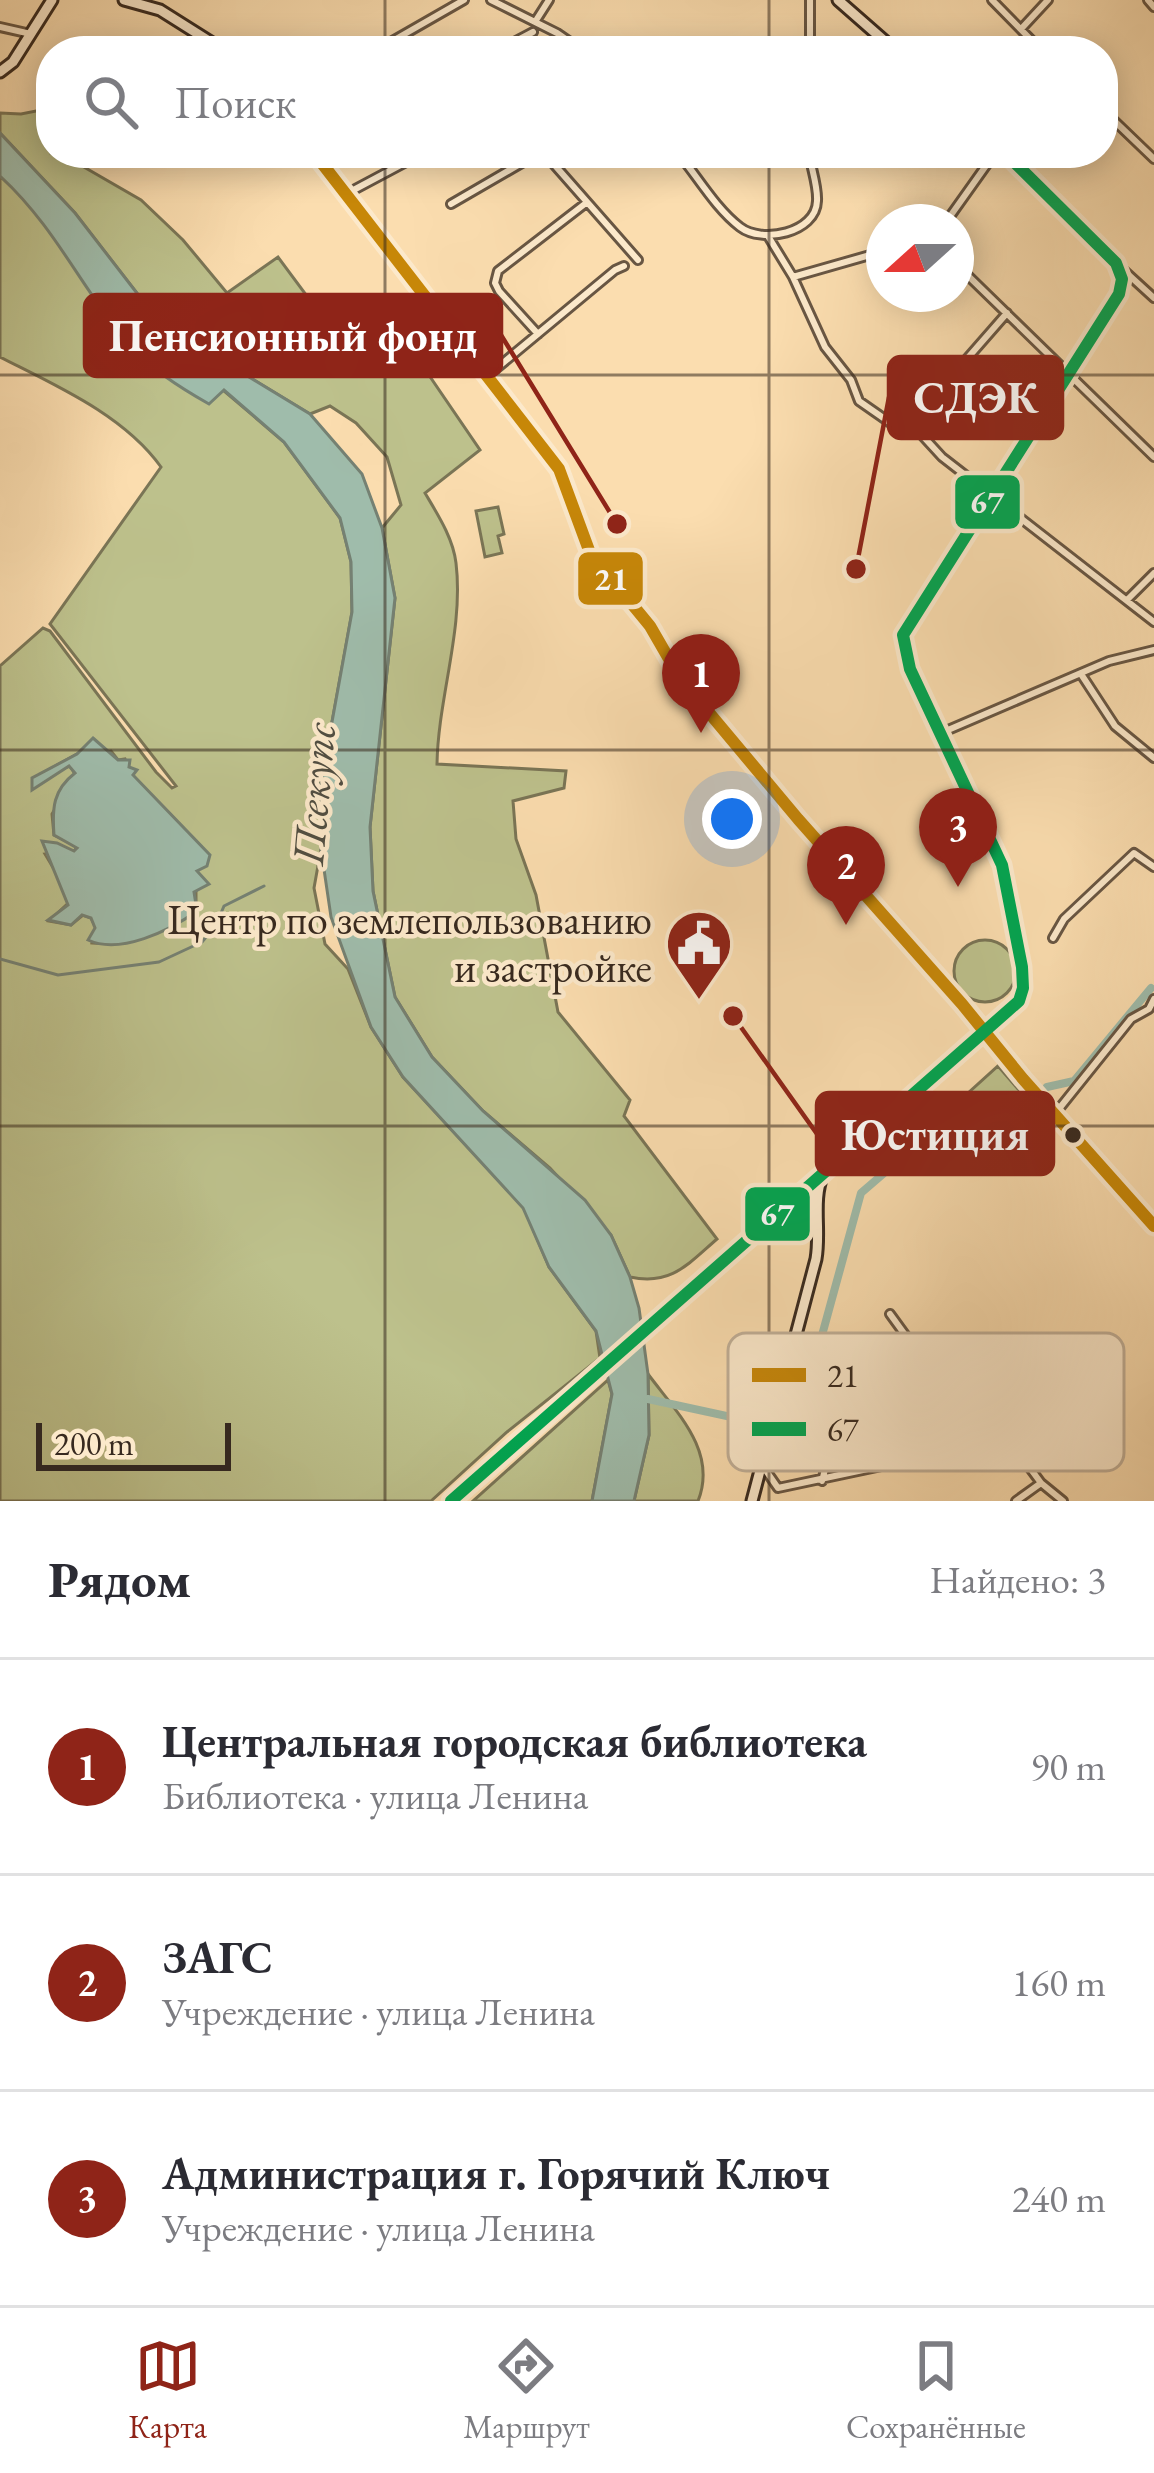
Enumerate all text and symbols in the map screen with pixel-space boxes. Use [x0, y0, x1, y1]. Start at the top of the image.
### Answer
search box [36, 36, 1118, 168]
icon: search [78, 69, 144, 135]
text: Поиск [174, 73, 296, 131]
north arrow [866, 204, 974, 312]
callout: Пенсионный фонд [85, 295, 501, 376]
text: Пенсионный фонд [109, 306, 477, 364]
callout: СДЭК [889, 357, 1062, 438]
text: СДЭК [914, 368, 1040, 426]
line badge: 67 [953, 473, 1022, 531]
text: 67 [970, 480, 1005, 523]
line badge: 21 [576, 550, 645, 607]
text: 21 [594, 557, 628, 600]
pin: 1 [662, 634, 740, 733]
water label: Псекупс [278, 720, 348, 868]
pin: 3 [919, 788, 997, 887]
your location [702, 789, 762, 849]
pin: 2 [807, 826, 885, 925]
place label: Центр по землепользованию и застройке [168, 892, 652, 995]
public building icon: Центр по землепользованию и застройке [664, 908, 734, 1002]
callout: Юстиция [817, 1093, 1053, 1174]
text: Юстиция [841, 1105, 1029, 1163]
unlabelled marker [1062, 1124, 1084, 1146]
line badge: 67 [743, 1185, 812, 1243]
text: 67 [760, 1192, 795, 1235]
legend [728, 1333, 1124, 1471]
text: 21 [827, 1354, 859, 1397]
text: 67 [827, 1408, 859, 1451]
scale bar [36, 1417, 231, 1470]
text: 200 m [54, 1422, 134, 1465]
text: Рядом [48, 1546, 191, 1612]
text: Найдено: 3 [929, 1554, 1106, 1605]
text: Центральная городская библиотека [162, 1712, 867, 1770]
text: 1 [77, 1741, 97, 1792]
text: 90 m [1030, 1741, 1106, 1792]
text: Библиотека · улица Ленина [162, 1770, 588, 1821]
text: ЗАГС [162, 1928, 273, 1986]
text: 2 [77, 1957, 97, 2008]
text: 160 m [1012, 1957, 1106, 2008]
text: Учреждение · улица Ленина [162, 1986, 595, 2037]
text: Администрация г. Горячий Ключ [162, 2144, 830, 2202]
text: 3 [77, 2173, 97, 2224]
text: 240 m [1012, 2173, 1106, 2224]
text: Учреждение · улица Ленина [162, 2202, 595, 2253]
tab: Карта [128, 2333, 207, 2448]
tab: Маршрут [463, 2333, 590, 2448]
tab: Сохранённые [846, 2333, 1026, 2448]

